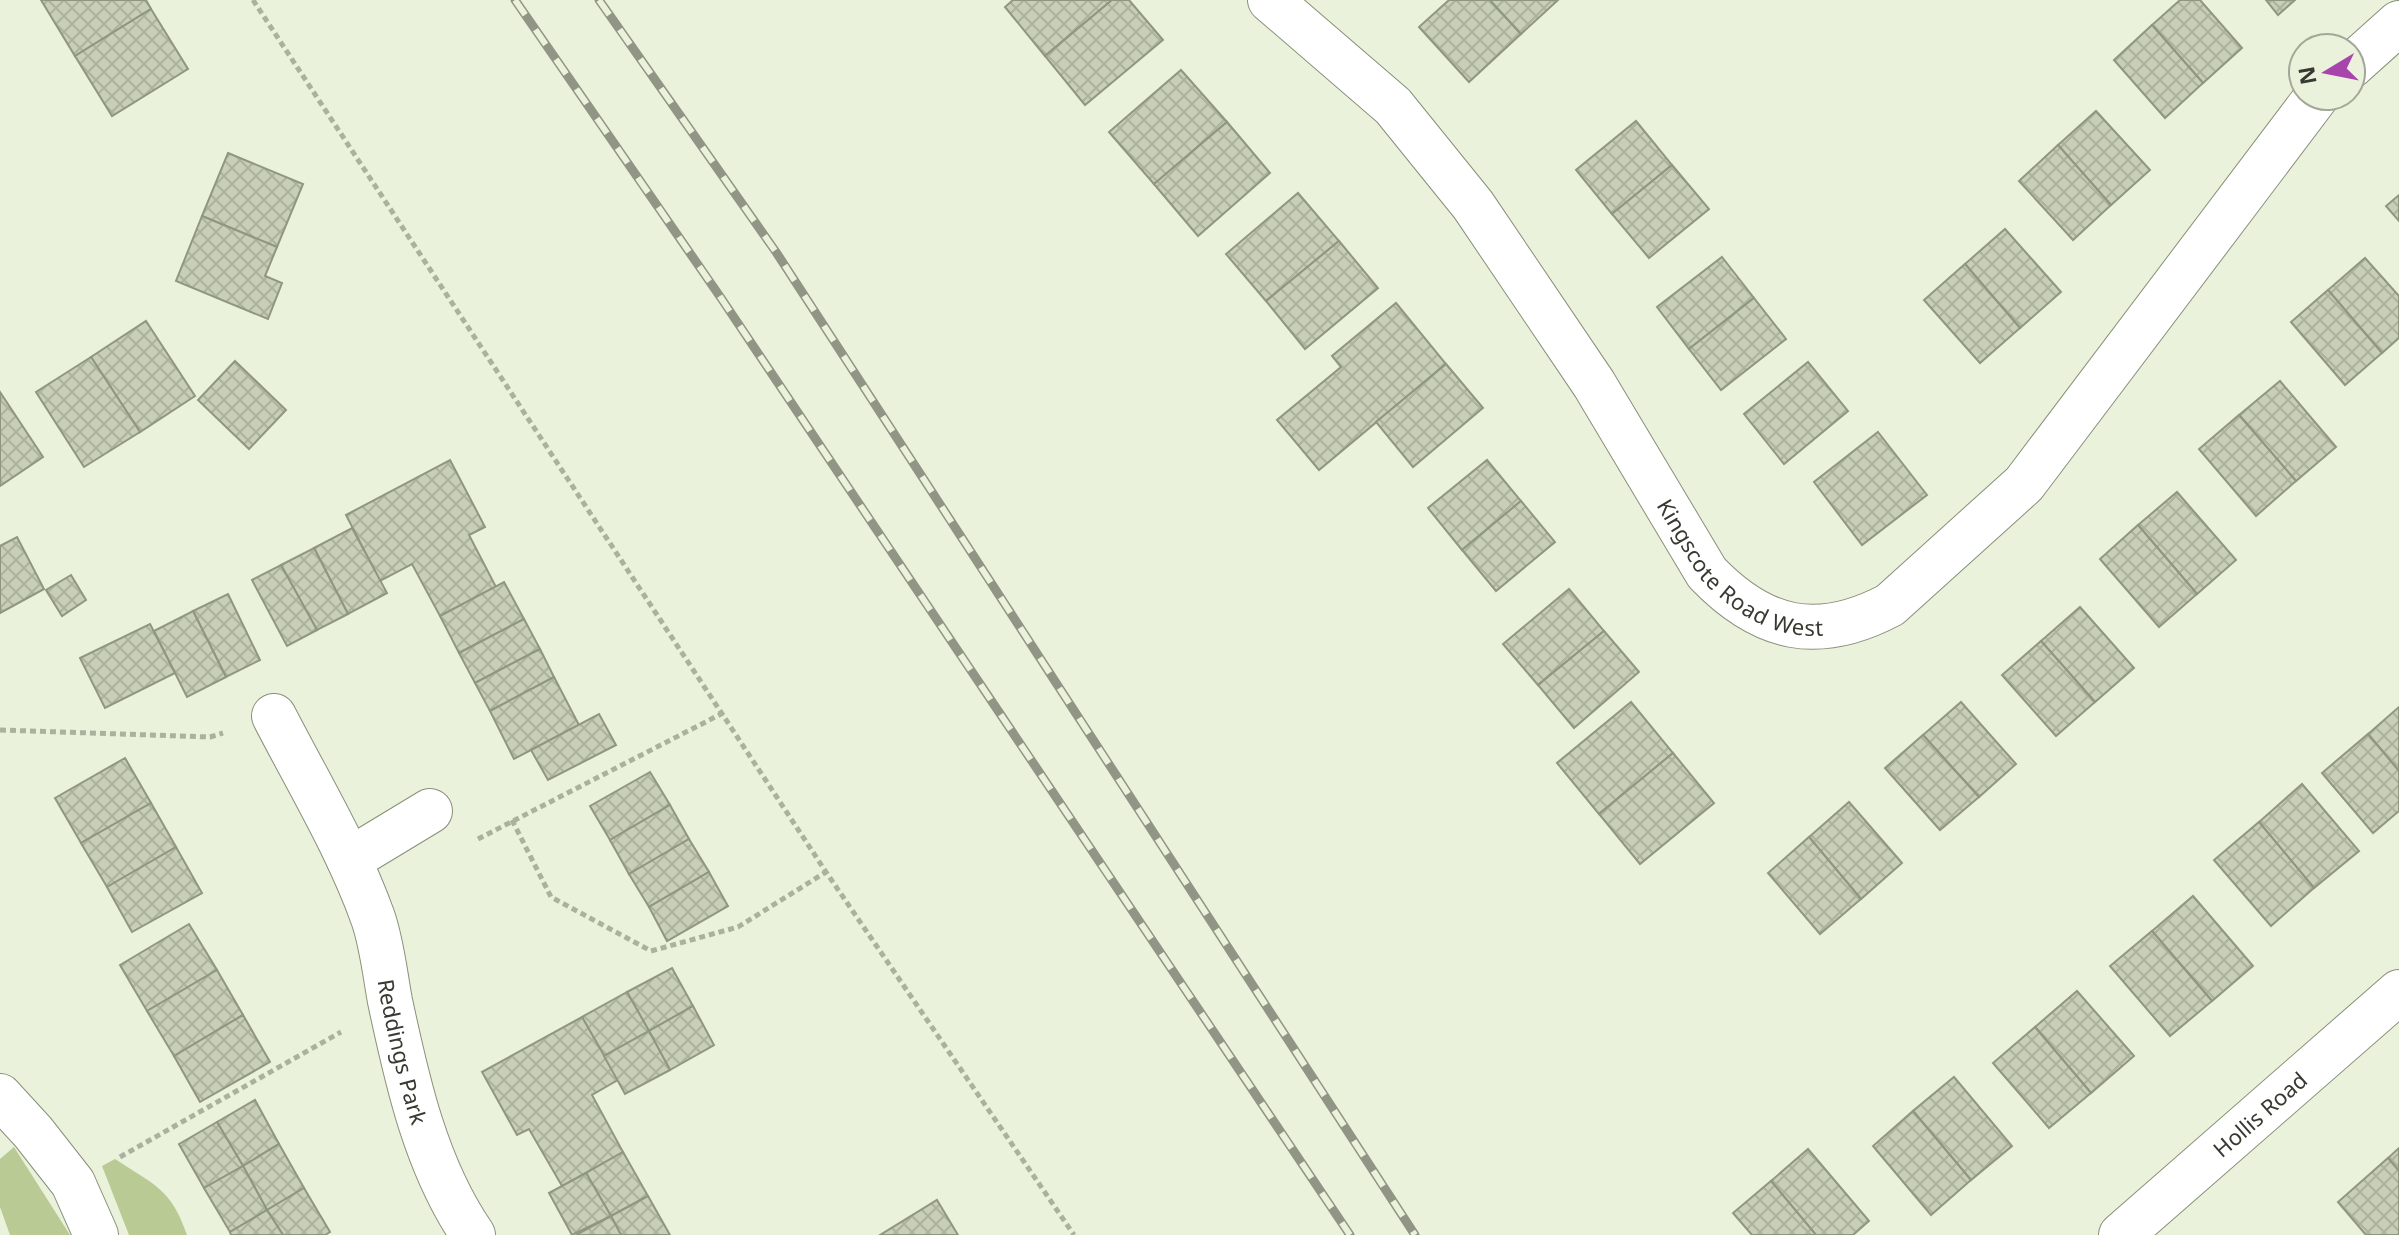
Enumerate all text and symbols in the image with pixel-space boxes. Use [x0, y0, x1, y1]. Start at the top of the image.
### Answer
north arrow [2287, 32, 2367, 112]
text: N [2290, 64, 2323, 87]
street label: Kingscote Road West [1651, 493, 1824, 642]
street label: Reddings Park [372, 977, 435, 1128]
street label: Hollis Road [2206, 1064, 2313, 1163]

